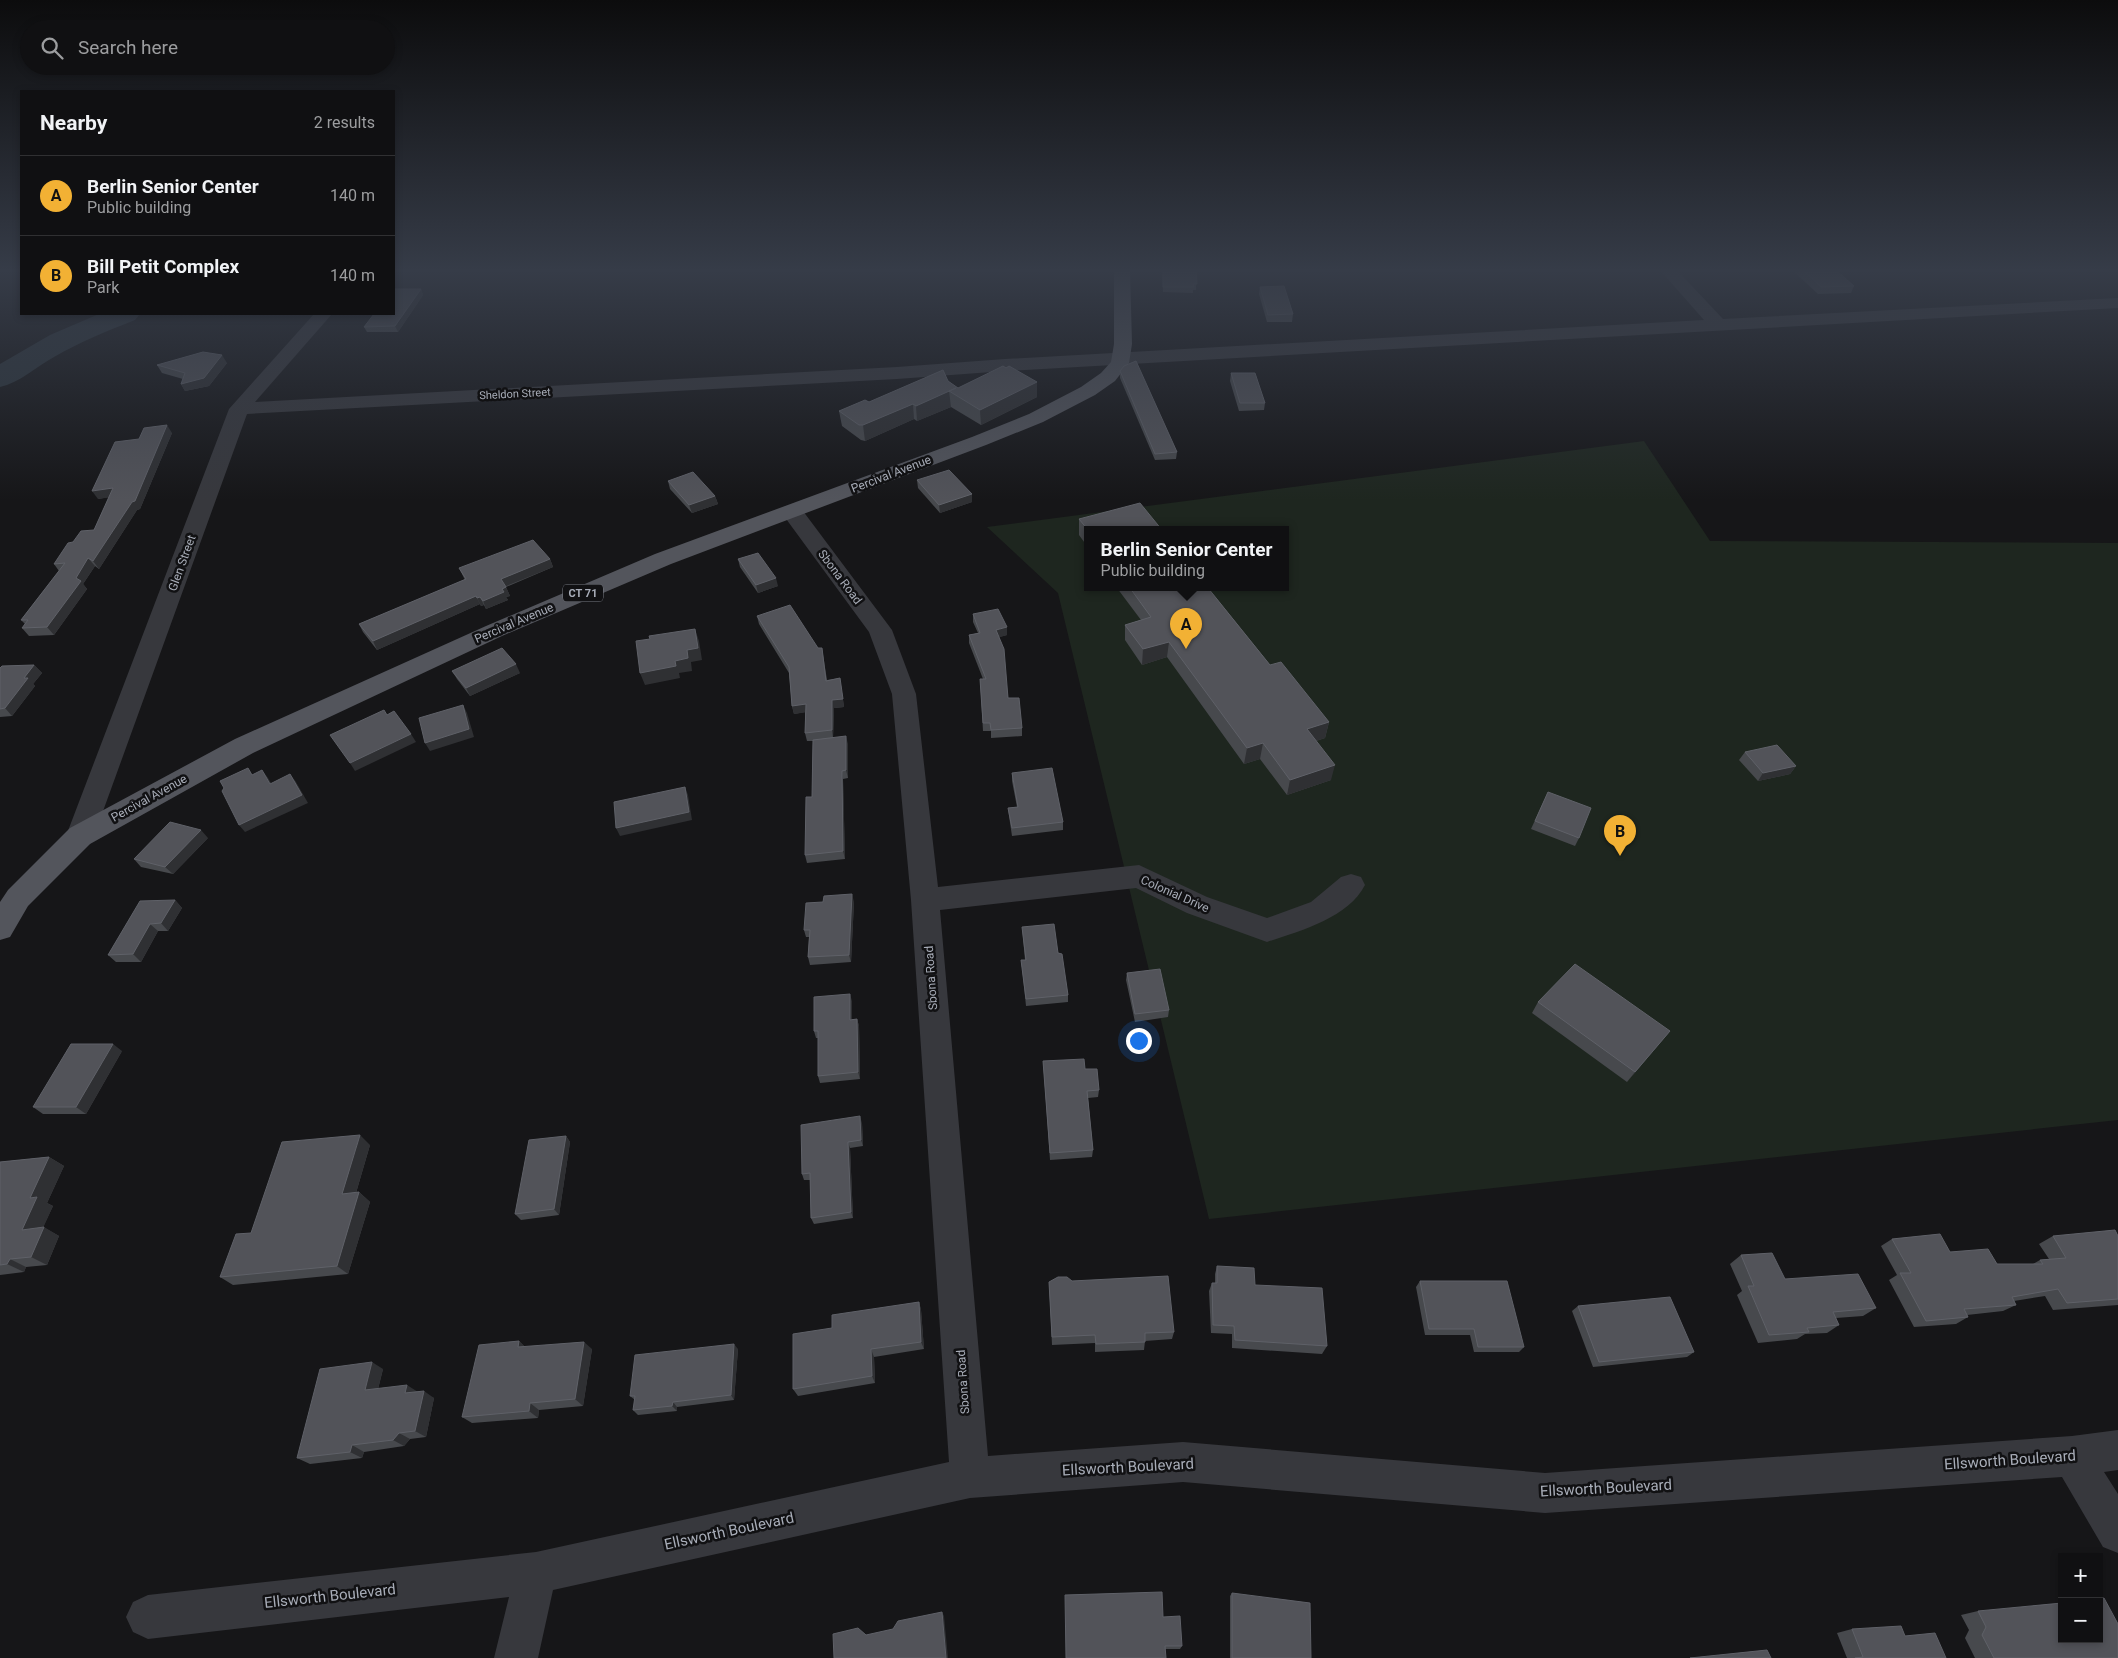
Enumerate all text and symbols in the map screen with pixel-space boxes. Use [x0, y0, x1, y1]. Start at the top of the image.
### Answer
search box [20, 20, 395, 75]
icon: search [38, 34, 66, 62]
text: Search here [78, 36, 178, 59]
text: Nearby [40, 111, 107, 135]
text: 2 results [314, 113, 375, 132]
text: Berlin Senior Center [87, 175, 259, 198]
text: A [51, 186, 61, 205]
text: 140 m [330, 186, 375, 205]
text: Public building [87, 198, 191, 217]
text: Bill Petit Complex [87, 255, 239, 278]
text: B [51, 266, 61, 285]
text: 140 m [330, 266, 375, 285]
text: Park [87, 278, 119, 297]
street label: Sheldon Street [479, 386, 551, 402]
street label: Percival Avenue [849, 452, 933, 496]
popup [1084, 526, 1289, 591]
street label: Glen Street [165, 533, 199, 593]
text: Berlin Senior Center [1101, 538, 1272, 561]
street label: Sbona Road [815, 547, 865, 607]
text: Public building [1101, 561, 1205, 580]
road number: CT 71 [563, 584, 603, 602]
street label: Percival Avenue [472, 600, 556, 646]
pin: A [1170, 608, 1202, 649]
street label: Percival Avenue [109, 771, 189, 825]
pin: B [1604, 815, 1636, 856]
street label: Colonial Drive [1139, 873, 1211, 915]
street label: Sbona Road [922, 945, 940, 1011]
your location [1126, 1028, 1152, 1054]
street label: Sbona Road [954, 1349, 972, 1415]
street label: Ellsworth Boulevard [1943, 1446, 2077, 1474]
street label: Ellsworth Boulevard [1062, 1455, 1194, 1479]
street label: Ellsworth Boulevard [1540, 1476, 1672, 1500]
street label: Ellsworth Boulevard [663, 1508, 795, 1554]
map controls [2058, 1553, 2103, 1643]
button: + [2058, 1553, 2103, 1598]
street label: Ellsworth Boulevard [263, 1580, 397, 1612]
button: − [2058, 1598, 2103, 1643]

